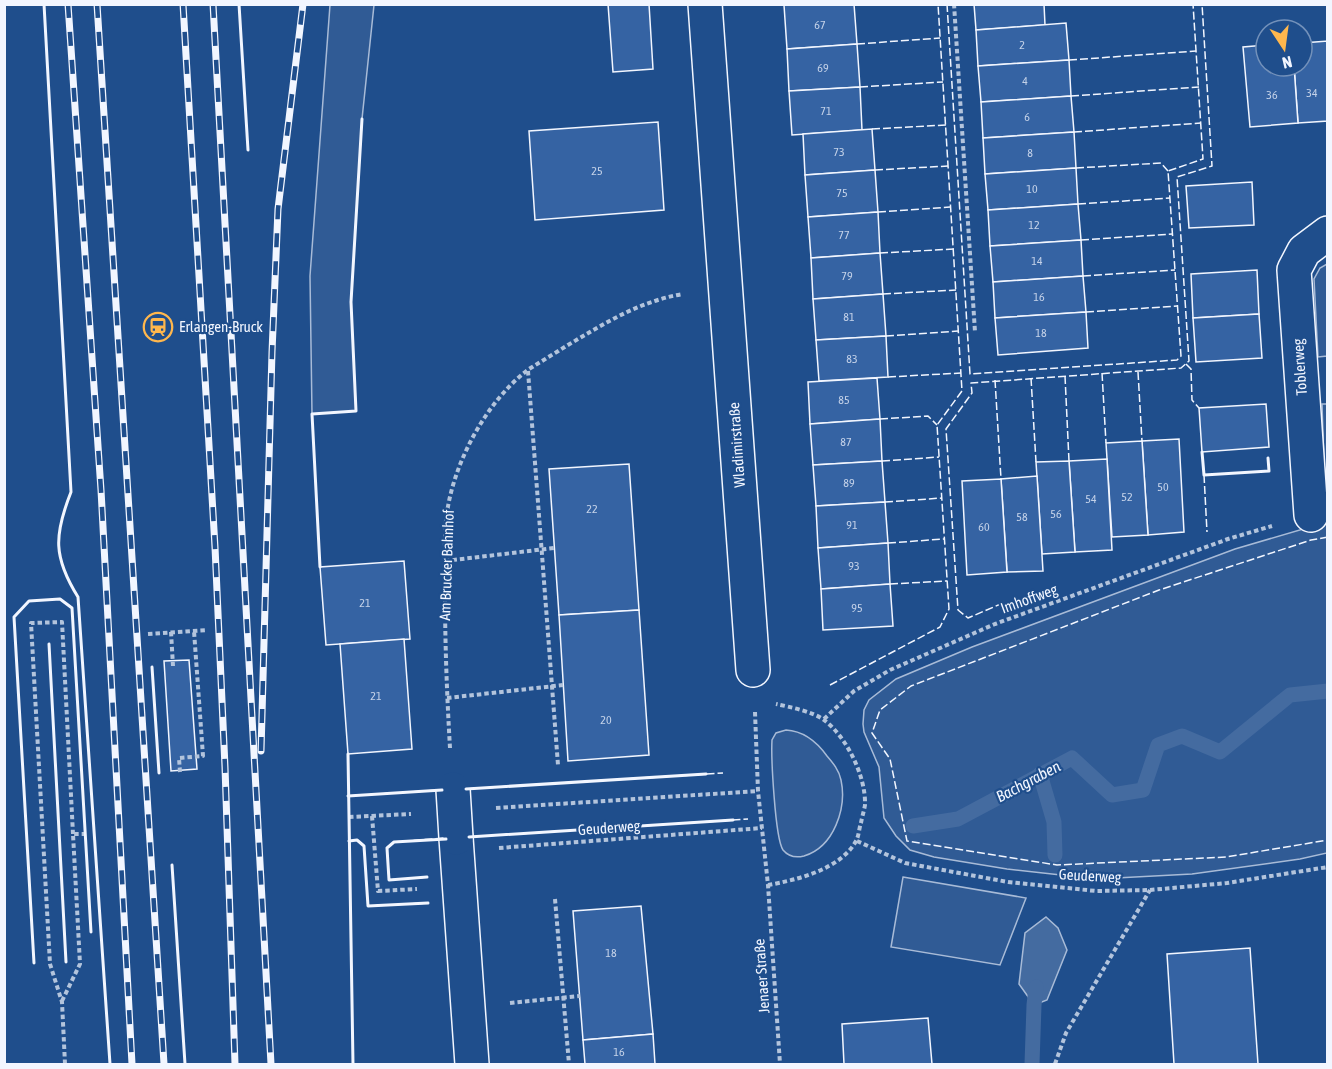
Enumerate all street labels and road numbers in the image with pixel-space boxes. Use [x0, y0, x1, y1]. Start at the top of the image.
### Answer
street label: Toblerweg [1289, 337, 1310, 396]
street label: Wladimirstraße [725, 402, 748, 488]
street label: Am Brucker Bahnhof [436, 509, 457, 621]
street label: Imhoffweg [998, 580, 1060, 617]
street label: Geuderweg [577, 817, 641, 838]
street label: Geuderweg [1058, 865, 1122, 886]
street label: Jenaer Straße [750, 938, 773, 1014]

